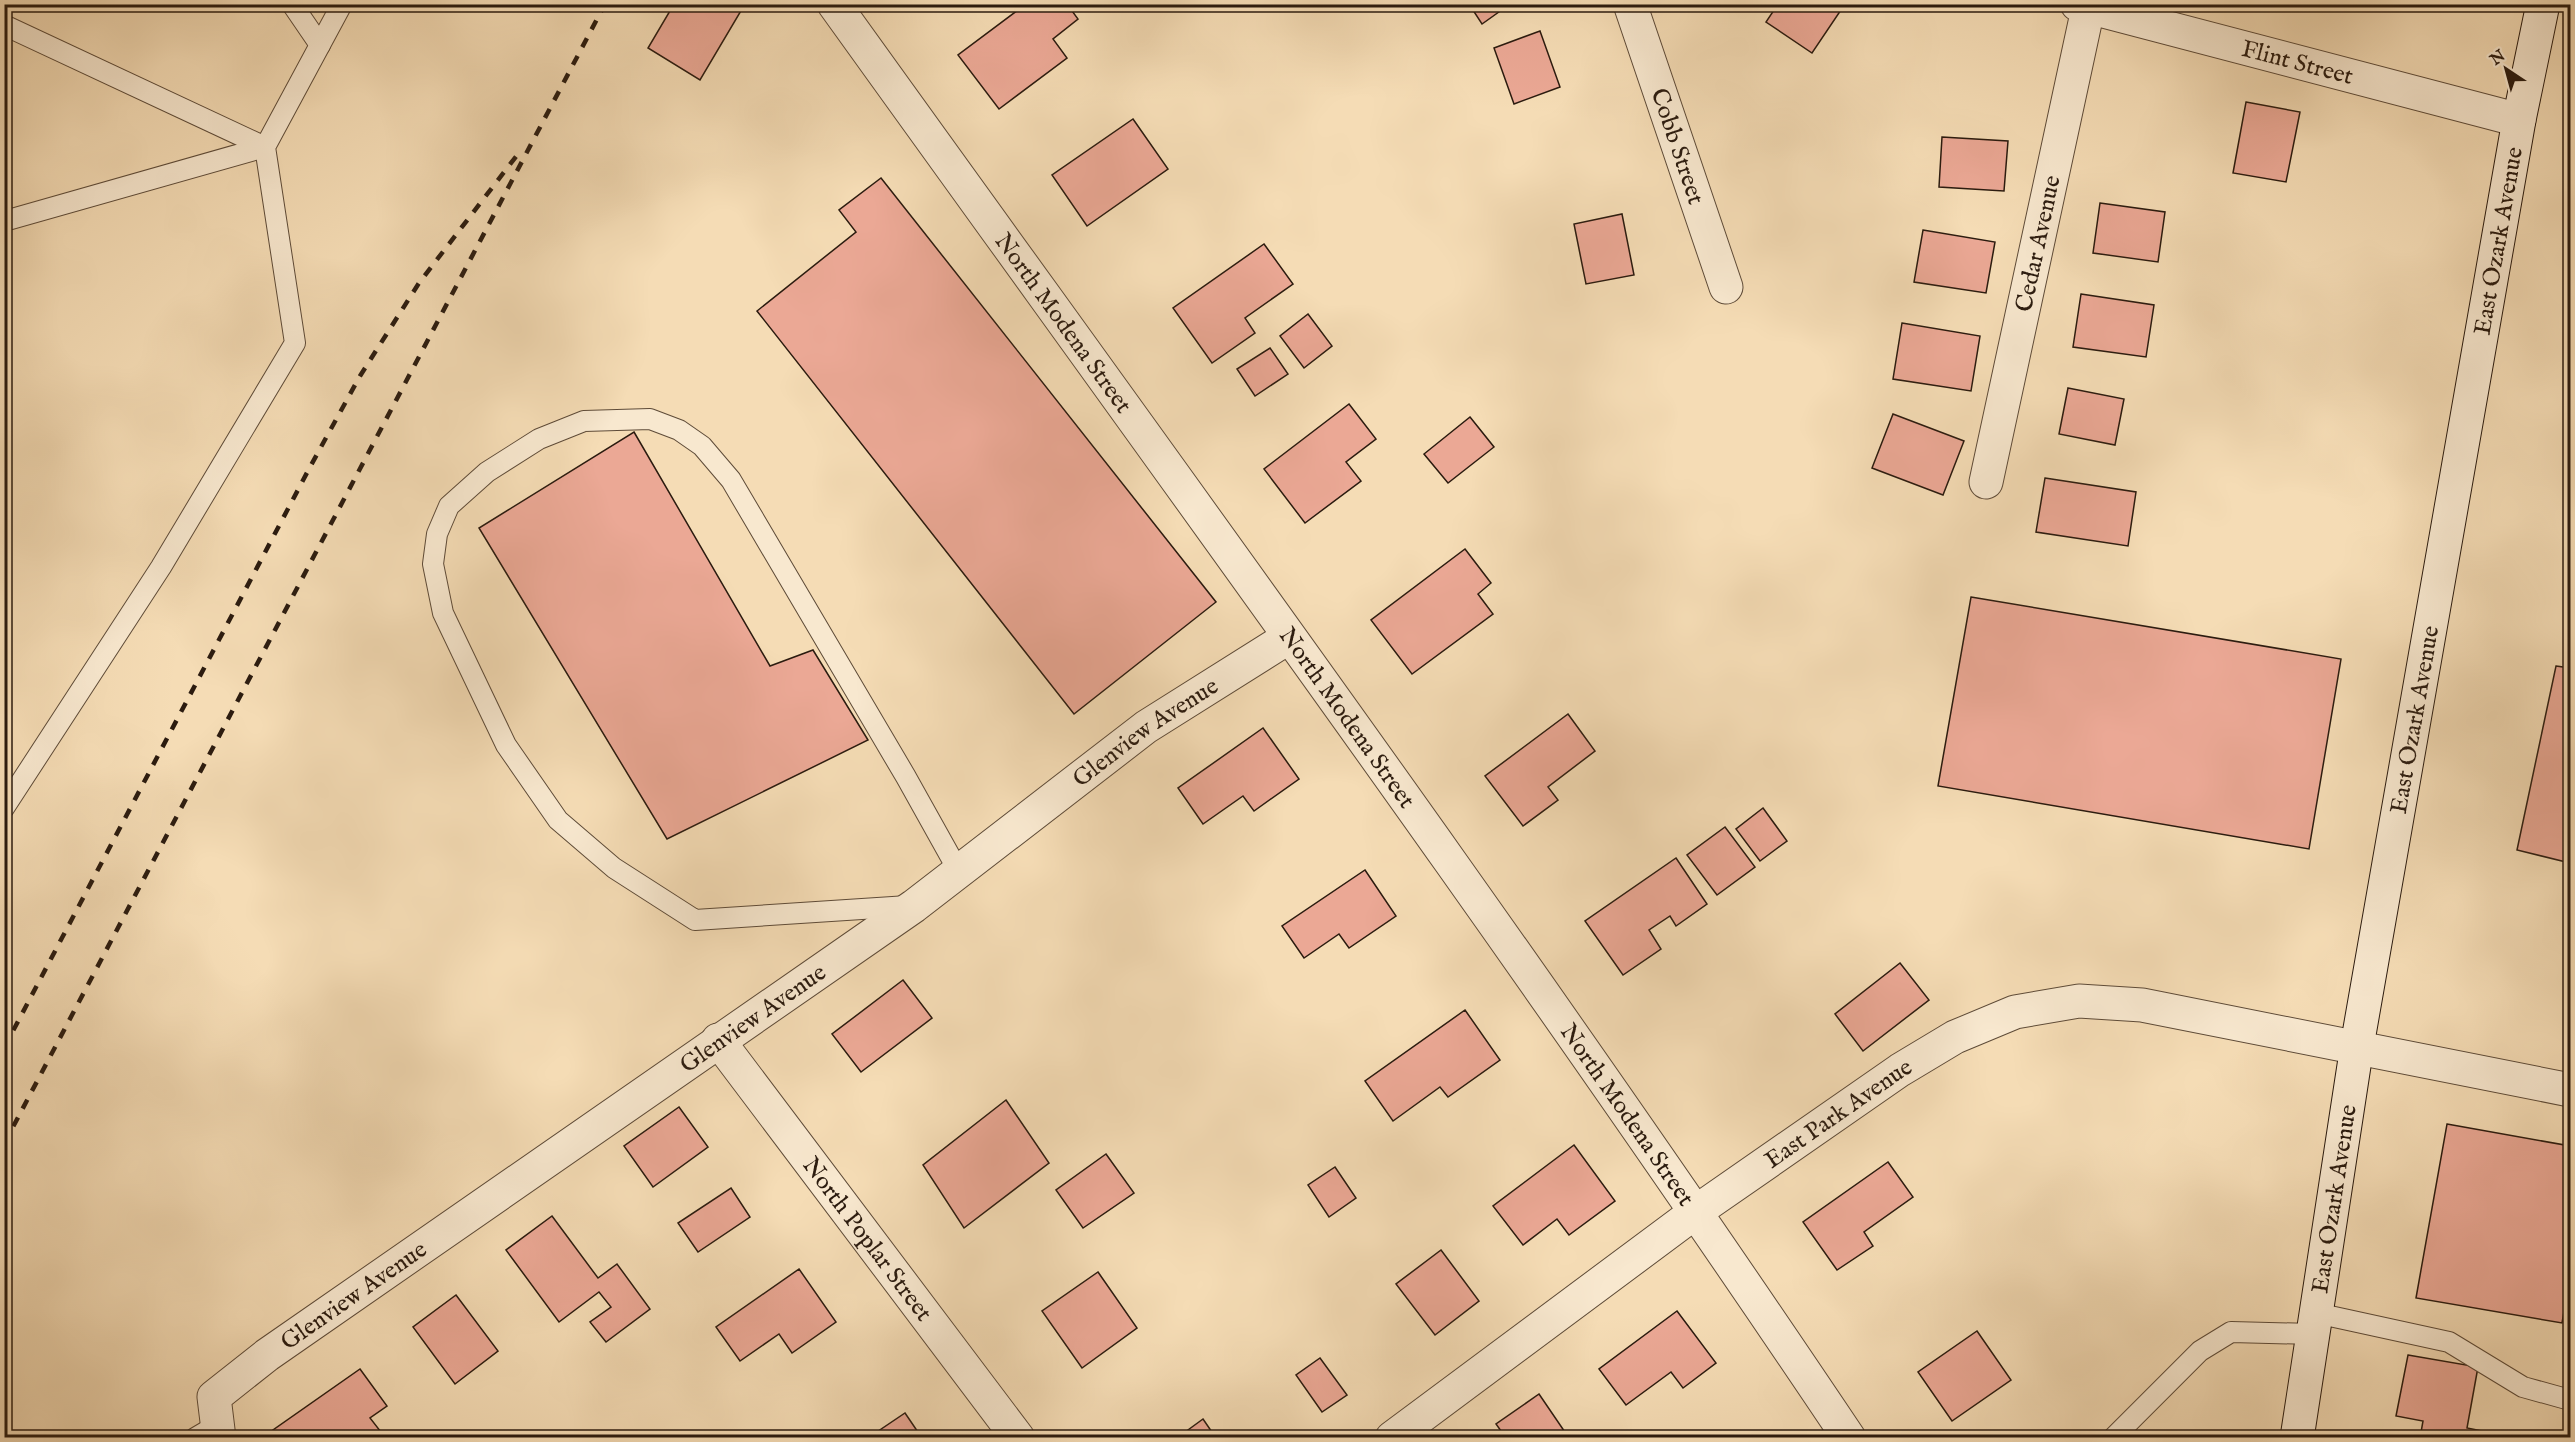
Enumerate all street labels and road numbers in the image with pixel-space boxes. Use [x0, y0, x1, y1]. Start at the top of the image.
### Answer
street label: Flint Street [2238, 34, 2356, 93]
street label: Cobb Street [1643, 84, 1711, 209]
street label: East Ozark Avenue [2468, 145, 2531, 338]
street label: Cedar Avenue [2009, 173, 2069, 315]
street label: North Modena Street [987, 227, 1138, 420]
street label: North Modena Street [1271, 622, 1421, 815]
street label: East Ozark Avenue [2384, 623, 2447, 816]
street label: Glenview Avenue [1067, 671, 1225, 795]
street label: Glenview Avenue [674, 958, 833, 1081]
street label: North Modena Street [1552, 1018, 1701, 1213]
street label: East Park Avenue [1759, 1052, 1918, 1176]
street label: East Ozark Avenue [2305, 1103, 2365, 1296]
street label: North Poplar Street [795, 1151, 939, 1328]
street label: Glenview Avenue [275, 1235, 433, 1358]

